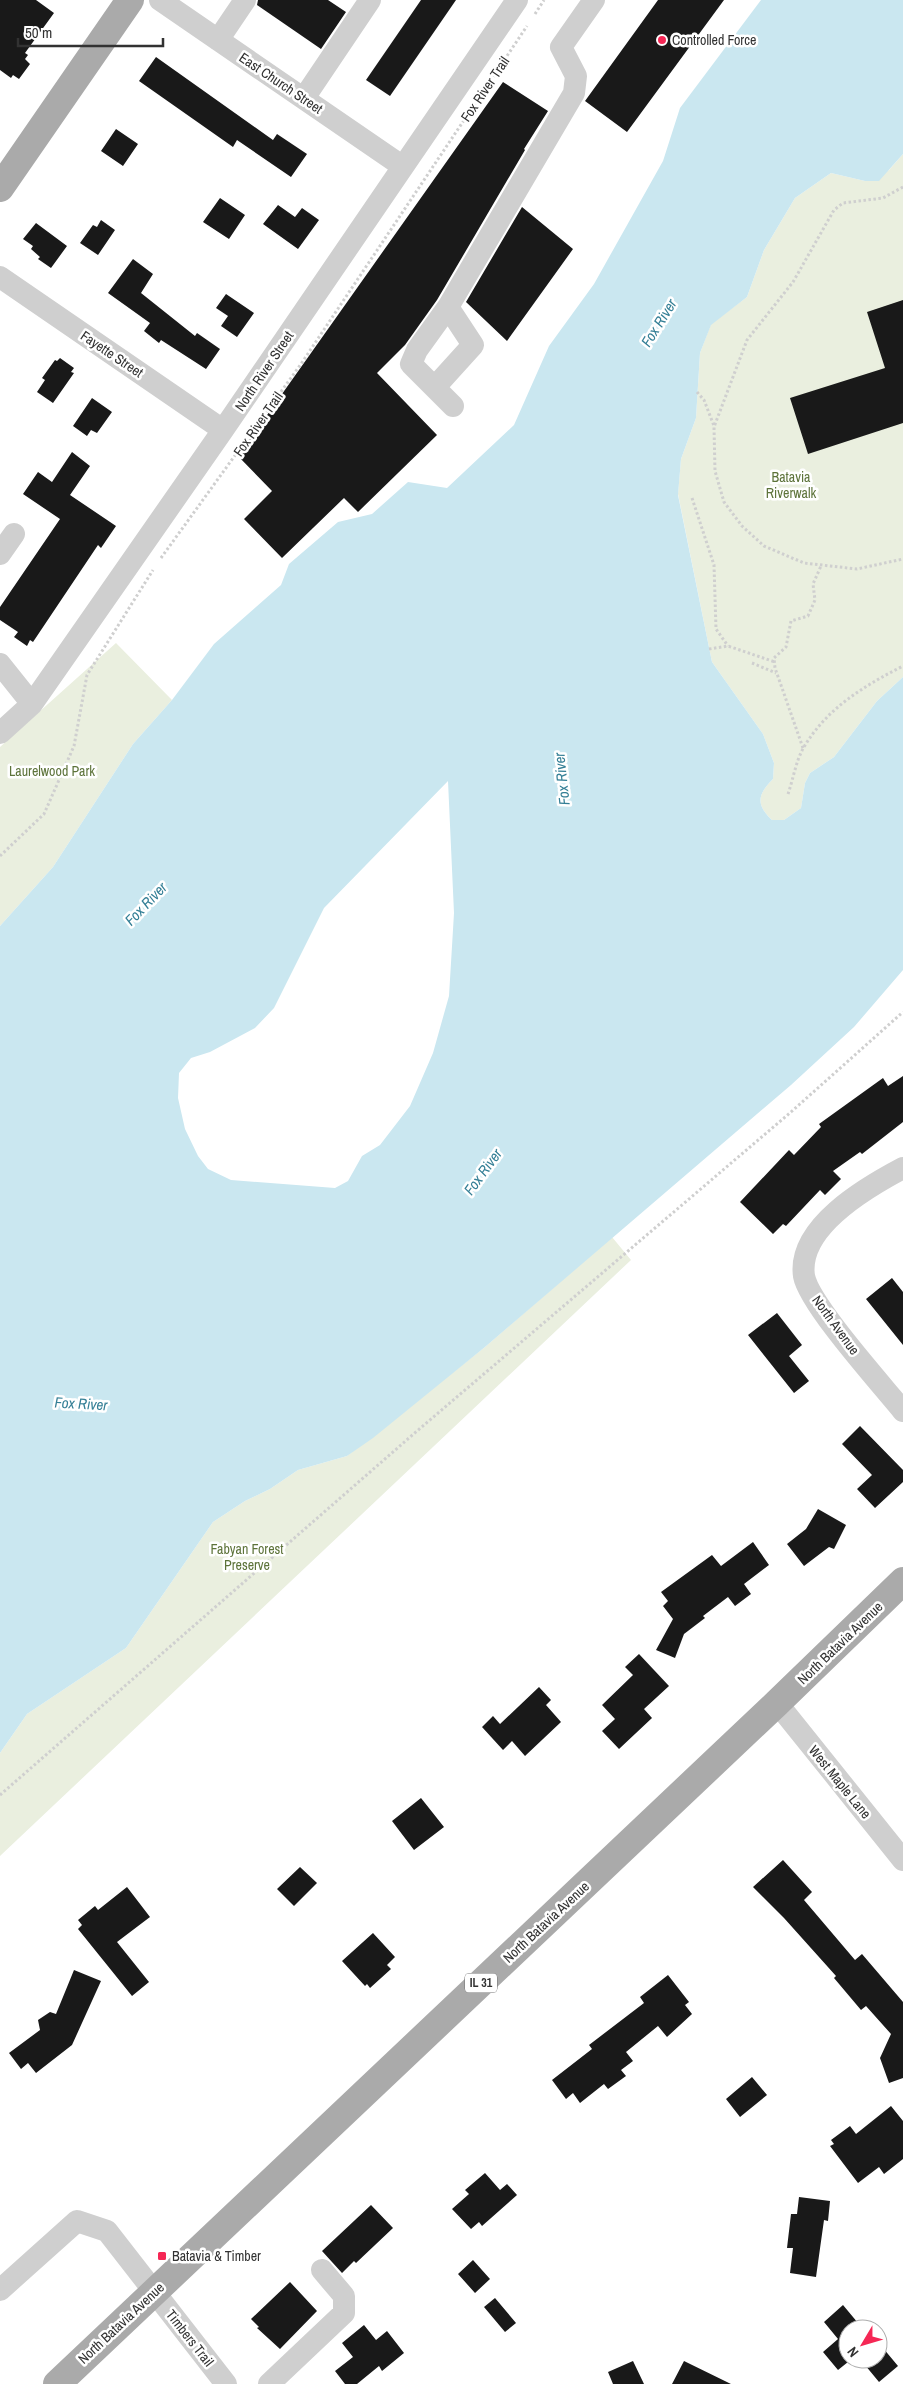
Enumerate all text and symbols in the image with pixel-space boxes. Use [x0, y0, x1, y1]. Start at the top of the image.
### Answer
scale bar [18, 15, 162, 47]
text: 50 m [25, 22, 52, 43]
place label: Controlled Force [672, 31, 756, 49]
marker: Controlled Force [656, 34, 668, 46]
street label: East Church Street [236, 48, 326, 118]
street label: Fox River Trail [457, 53, 513, 125]
water label: Fox River [636, 294, 682, 351]
street label: Fayette Street [77, 327, 147, 381]
street label: North River Street [231, 328, 297, 414]
street label: Fox River Trail [229, 388, 287, 460]
park label: Batavia Riverwalk [766, 468, 816, 502]
water label: Fox River [548, 751, 575, 806]
park label: Laurelwood Park [9, 762, 95, 780]
water label: Fox River [120, 877, 172, 930]
water label: Fox River [459, 1143, 507, 1199]
street label: North Avenue [808, 1292, 864, 1358]
water label: Fox River [54, 1392, 109, 1415]
park label: Fabyan Forest Preserve [211, 1540, 283, 1574]
street label: North Batavia Avenue [794, 1598, 886, 1688]
street label: West Maple Lane [805, 1742, 875, 1822]
street label: North Batavia Avenue [499, 1877, 593, 1967]
road number: IL 31 [465, 1974, 497, 1992]
place label: Batavia & Timber [172, 2247, 261, 2265]
marker: Batavia & Timber [156, 2250, 168, 2262]
street label: North Batavia Avenue [74, 2278, 168, 2368]
street label: Timbers Trail [162, 2306, 218, 2370]
north arrow [838, 2319, 888, 2369]
text: N [843, 2343, 862, 2361]

